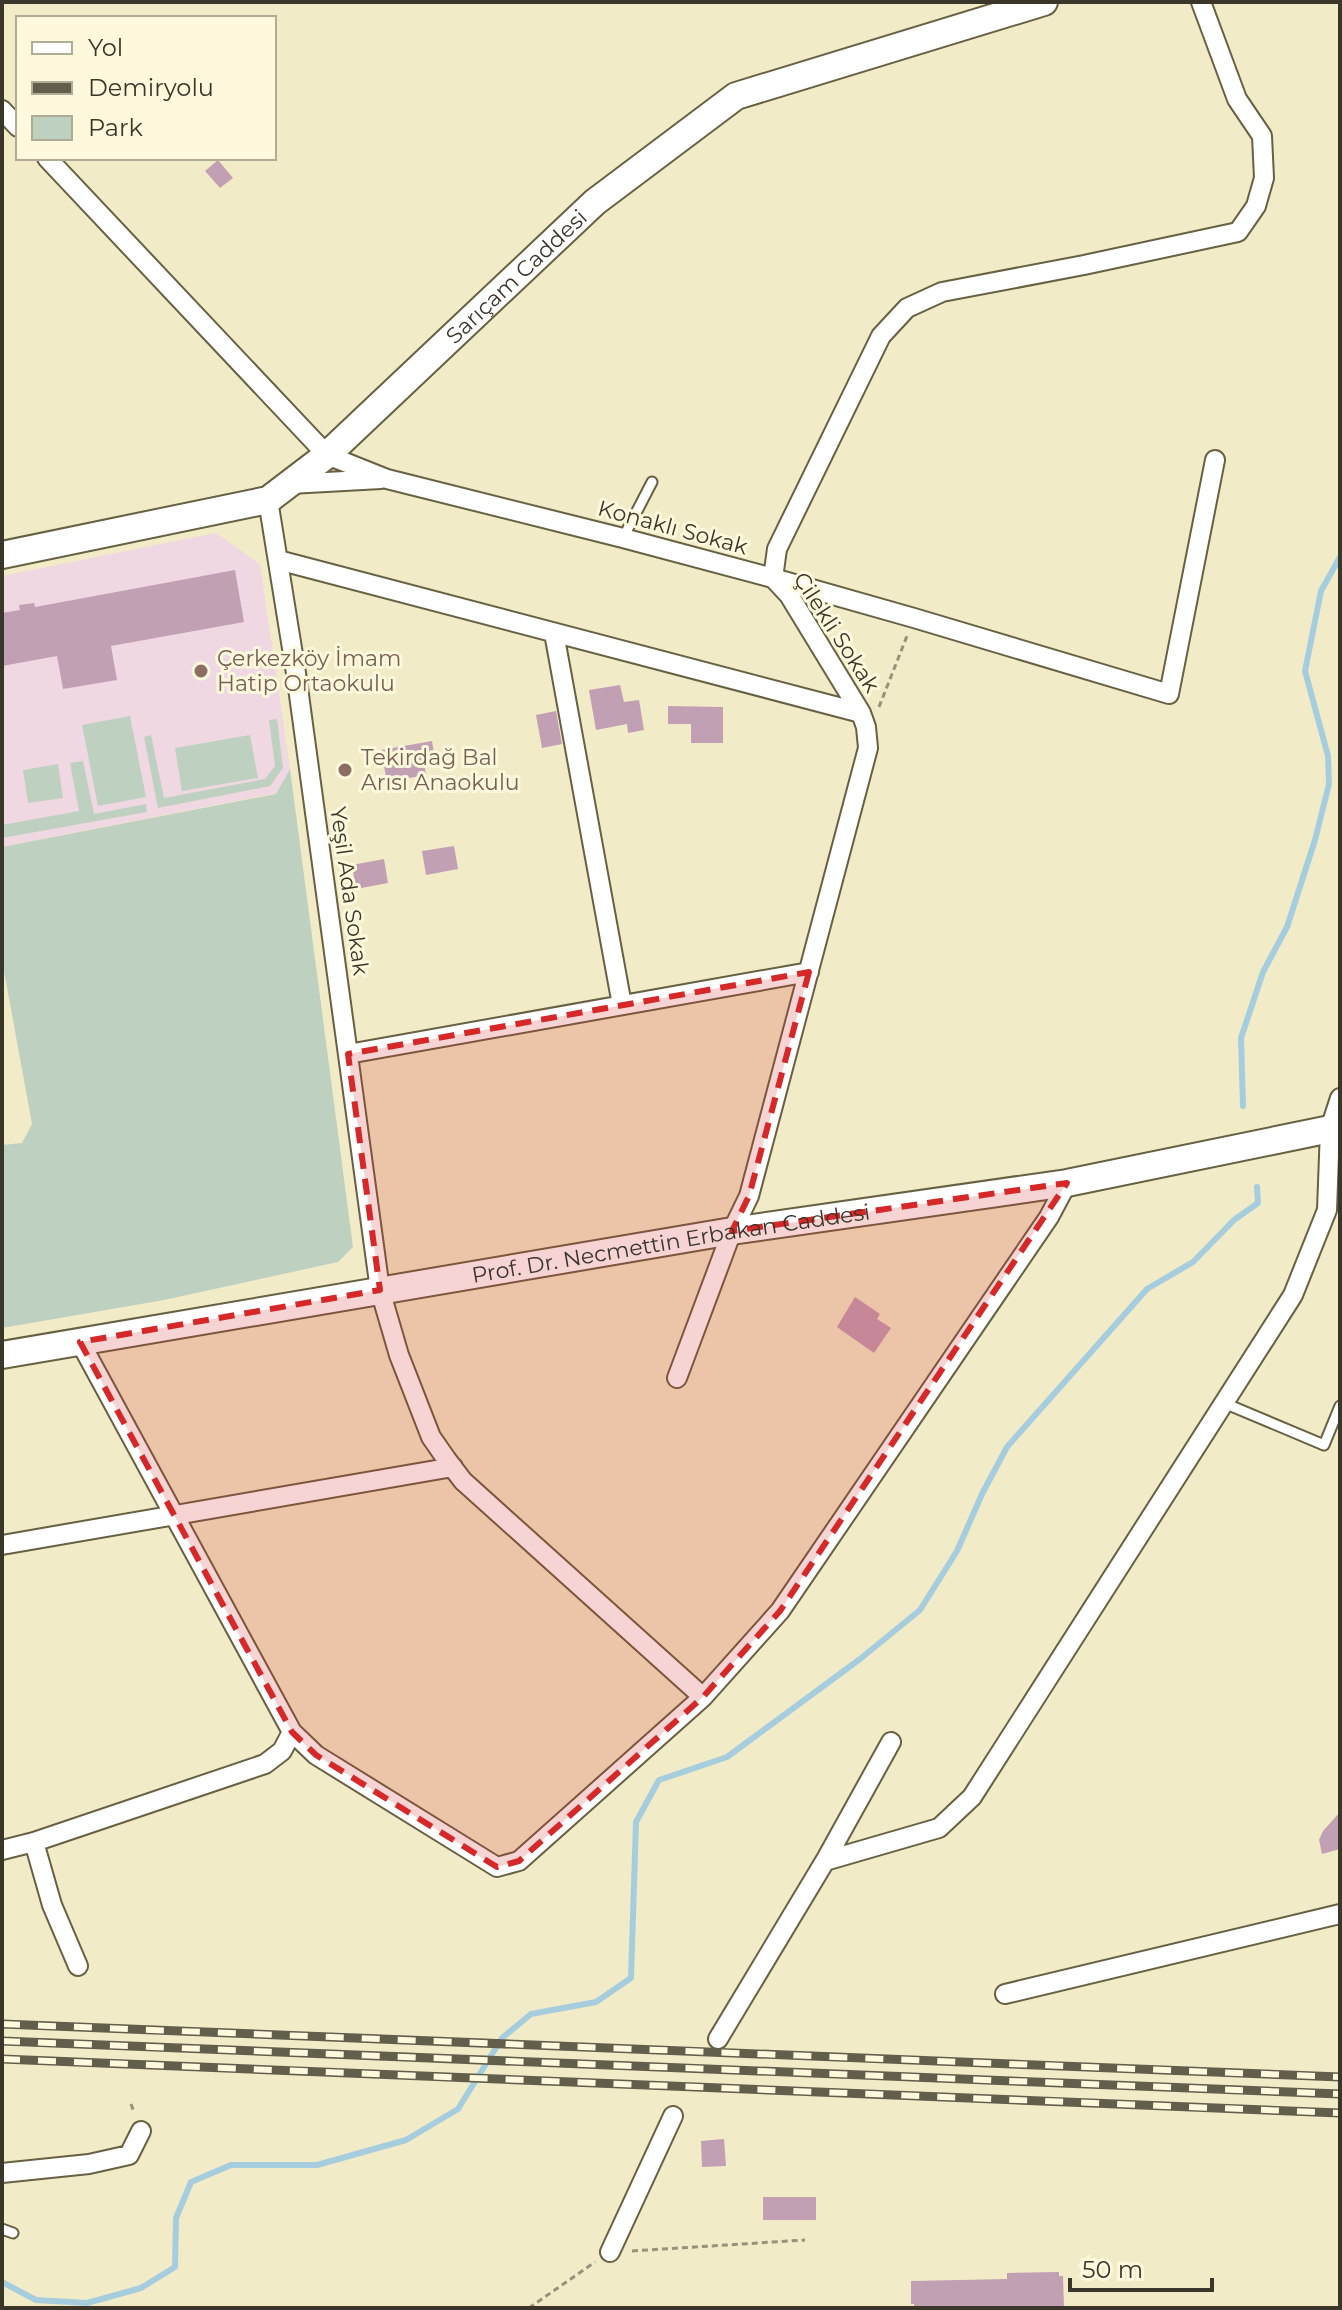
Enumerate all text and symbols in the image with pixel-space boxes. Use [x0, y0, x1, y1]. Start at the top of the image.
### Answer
legend [16, 16, 276, 160]
text: Yol [88, 33, 123, 62]
text: Demiryolu [88, 73, 214, 102]
text: Park [88, 113, 143, 142]
street label: Sarıçam Caddesi [440, 204, 593, 350]
street label: Konaklı Sokak [595, 495, 752, 561]
street label: Çilekli Sokak [788, 567, 886, 698]
place label: Çerkezköy İmam Hatip Ortaokulu [217, 645, 401, 697]
marker: Çerkezköy İmam Hatip Ortaokulu [192, 662, 210, 680]
place label: Tekirdağ Bal Arısı Anaokulu [361, 744, 520, 796]
marker: Tekirdağ Bal Arısı Anaokulu [336, 761, 354, 779]
street label: Yeşil Ada Sokak [324, 805, 375, 978]
street label: Prof. Dr. Necmettin Erbakan Caddesi [470, 1198, 872, 1289]
scale bar [1070, 2242, 1212, 2292]
text: 50 m [1082, 2255, 1143, 2284]

